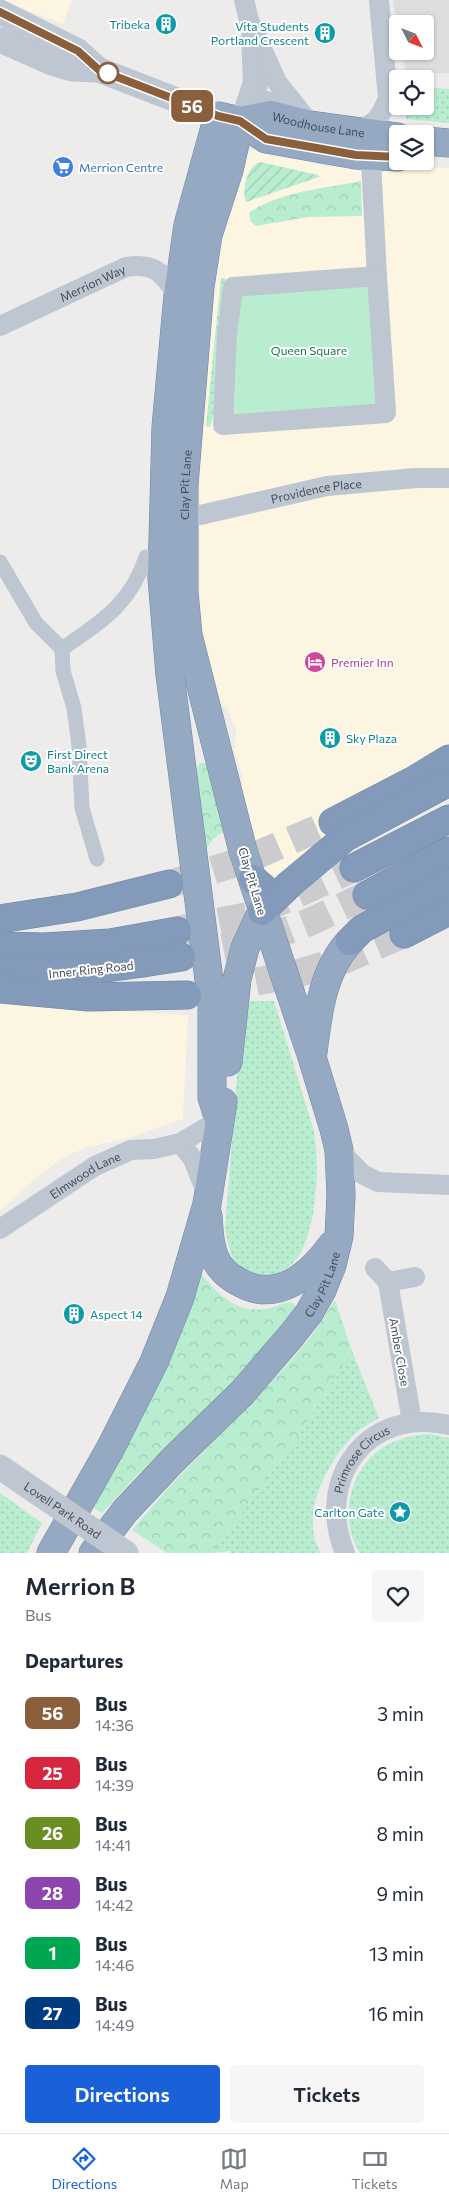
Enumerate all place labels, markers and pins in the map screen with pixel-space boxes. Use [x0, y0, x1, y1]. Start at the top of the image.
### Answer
building icon: Tribeka [154, 12, 178, 36]
place label: Tribeka [109, 17, 150, 31]
place label: Vita Students Portland Crescent [211, 19, 309, 47]
building icon: Vita Students Portland Crescent [313, 21, 337, 45]
unlabelled marker [97, 62, 119, 84]
supermarket icon: Merrion Centre [51, 155, 75, 179]
place label: Merrion Centre [79, 160, 163, 174]
hotel icon: Premier Inn [303, 650, 327, 674]
place label: Premier Inn [331, 655, 394, 669]
building icon: Sky Plaza [318, 726, 342, 750]
place label: Sky Plaza [346, 731, 397, 745]
place label: First Direct Bank Arena [47, 747, 109, 775]
theatre icon: First Direct Bank Arena [19, 749, 43, 773]
building icon: Aspect 14 [62, 1302, 86, 1326]
place label: Aspect 14 [90, 1307, 143, 1321]
place icon: Carlton Gate [388, 1500, 412, 1524]
place label: Carlton Gate [314, 1505, 384, 1519]

